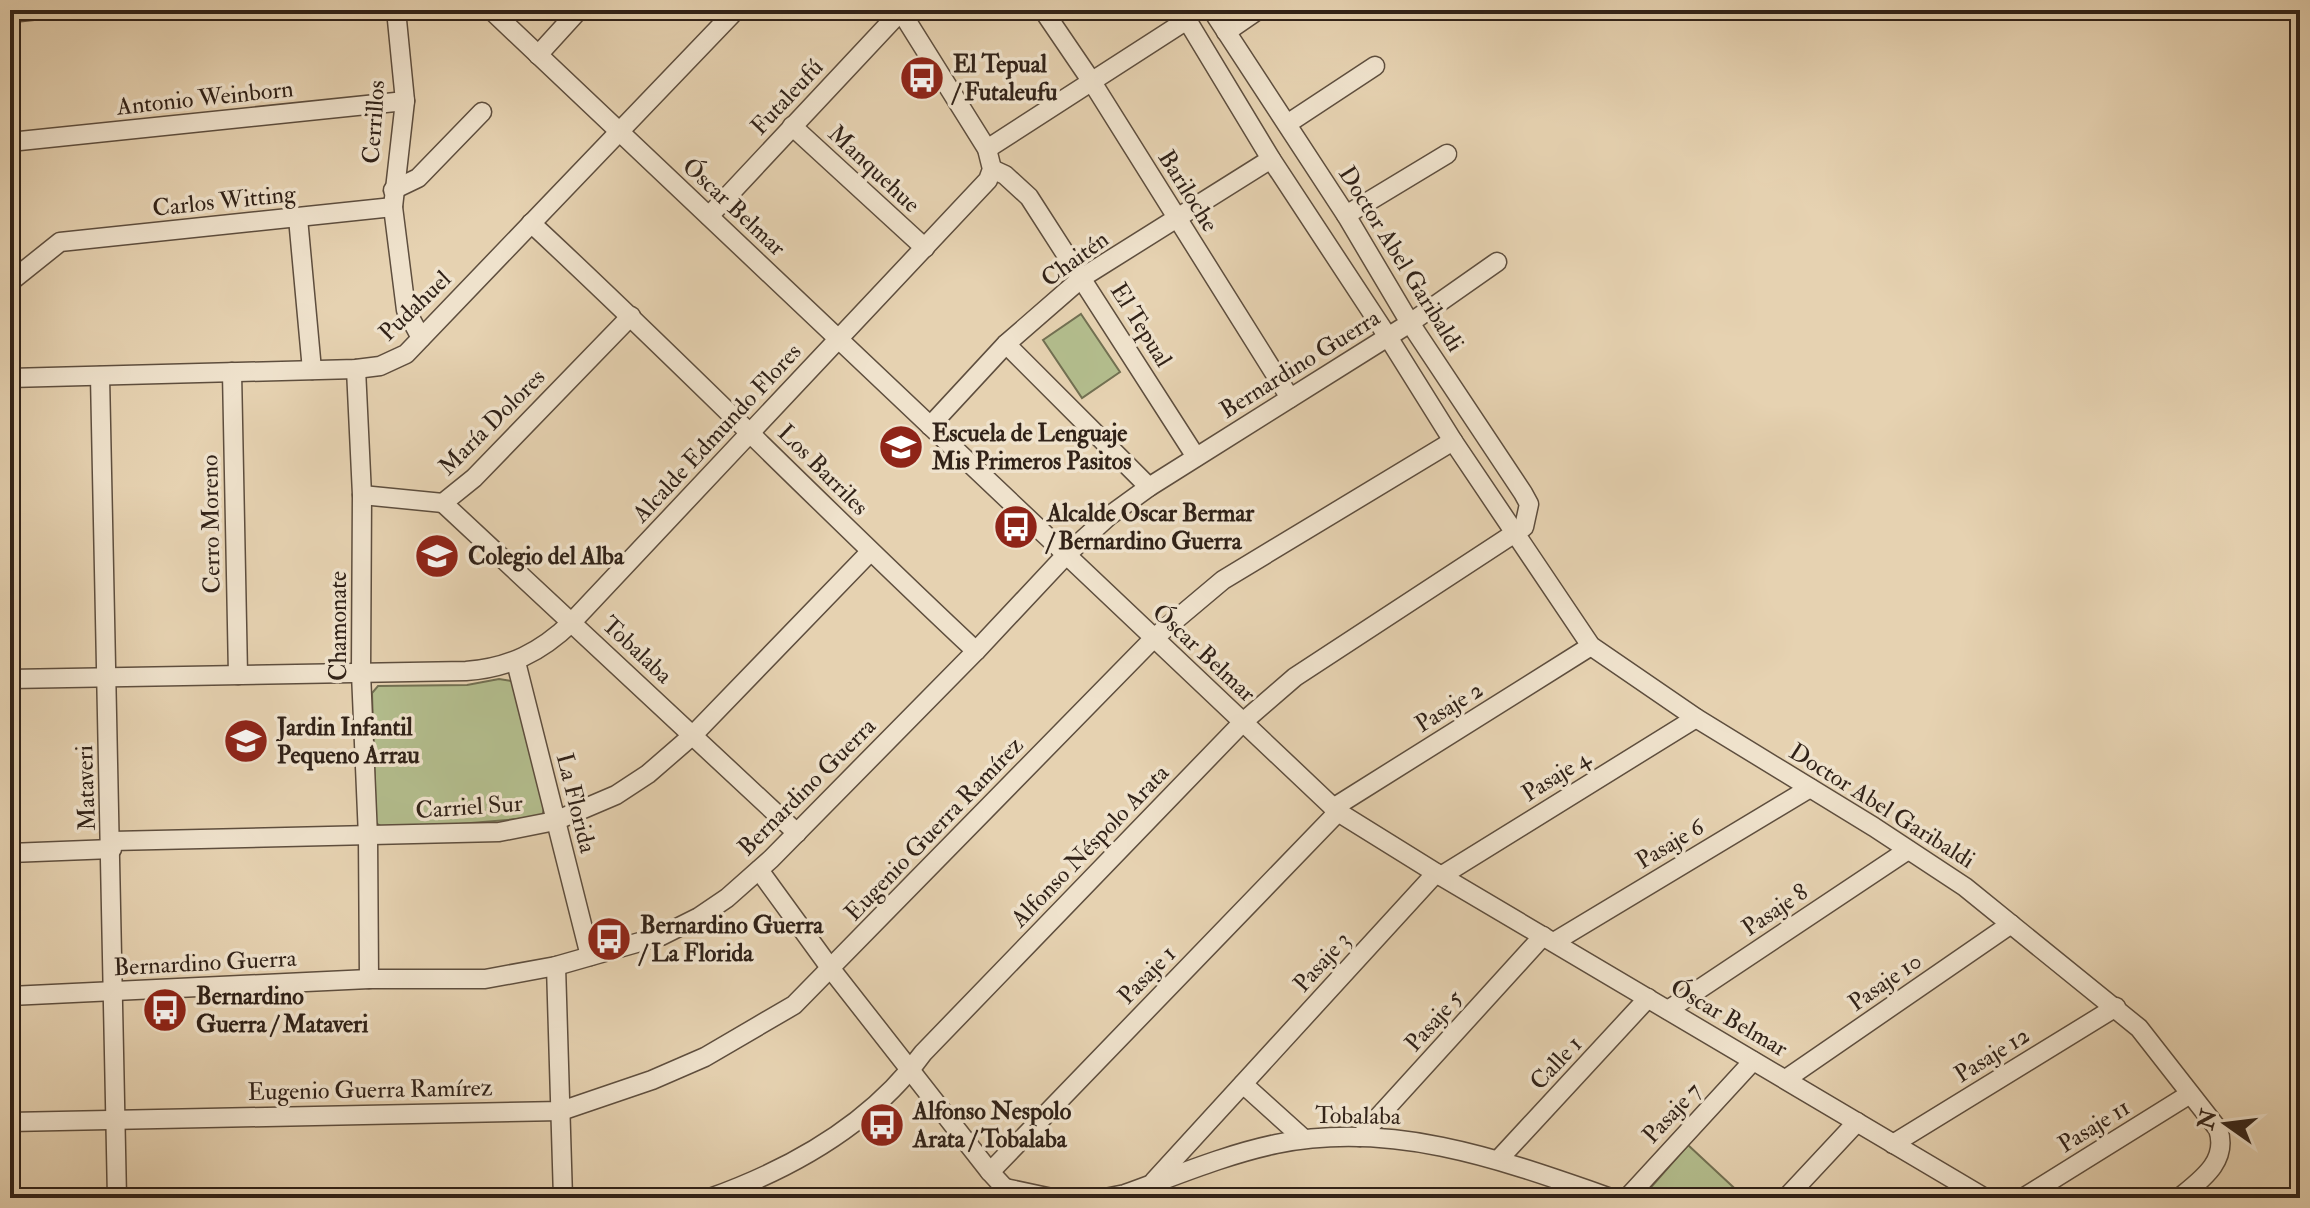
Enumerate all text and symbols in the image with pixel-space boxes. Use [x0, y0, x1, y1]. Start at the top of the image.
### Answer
place label: El Tepual / Futaleufu [951, 49, 1058, 108]
street label: Futaleufú [744, 52, 830, 142]
bus stop icon: El Tepual / Futaleufu [898, 54, 946, 102]
street label: Antonio Weinborn [114, 73, 295, 123]
street label: Cerrillos [356, 79, 392, 165]
street label: Manquehue [821, 118, 927, 220]
street label: Bariloche [1151, 144, 1225, 238]
street label: Óscar Belmar [676, 150, 793, 263]
street label: Doctor Abel Garibaldi [1331, 160, 1471, 358]
street label: Carlos Witting [151, 178, 298, 224]
street label: Chaitén [1035, 224, 1115, 294]
street label: Pudahuel [372, 264, 458, 348]
street label: El Tepual [1103, 277, 1179, 373]
street label: Bernardino Guerra [1214, 302, 1387, 426]
street label: Alcalde Edmundo Flores [625, 337, 808, 530]
street label: María Dolores [432, 362, 552, 482]
street label: Los Barriles [771, 418, 875, 522]
place label: Escuela de Lenguaje Mis Primeros Pasitos [931, 418, 1132, 477]
school or university icon: Escuela de Lenguaje Mis Primeros Pasitos [877, 423, 925, 471]
street label: Cerro Moreno [194, 454, 228, 594]
place label: Alcalde Oscar Bermar / Bernardino Guerra [1045, 498, 1255, 557]
bus stop icon: Alcalde Oscar Bermar / Bernardino Guerra [992, 503, 1040, 551]
school or university icon: Colegio del Alba [413, 532, 461, 580]
place label: Colegio del Alba [468, 541, 625, 572]
street label: Chamonate [323, 571, 354, 681]
street label: Óscar Belmar [1146, 596, 1263, 709]
street label: Tobalaba [595, 609, 680, 691]
street label: Pasaje 2 [1409, 674, 1489, 740]
street label: Bernardino Guerra [731, 710, 884, 863]
place label: Jardin Infantil Pequeno Arrau [276, 712, 420, 771]
school or university icon: Jardin Infantil Pequeno Arrau [222, 717, 270, 765]
street label: Eugenio Guerra Ramírez [838, 730, 1030, 928]
street label: Doctor Abel Garibaldi [1783, 736, 1981, 876]
street label: Pasaje 4 [1516, 742, 1597, 809]
street label: Mataveri [69, 745, 103, 831]
street label: La Florida [549, 750, 604, 857]
street label: Alfonso Néspolo Arata [1004, 757, 1177, 935]
street label: Carriel Sur [414, 788, 524, 826]
street label: Pasaje 6 [1630, 811, 1711, 876]
street label: Pasaje 8 [1736, 877, 1814, 943]
place label: Bernardino Guerra / La Florida [638, 910, 824, 969]
bus stop icon: Bernardino Guerra / La Florida [585, 915, 633, 963]
street label: Pasaje 3 [1287, 925, 1357, 999]
street label: Pasaje 1 [1111, 939, 1183, 1011]
street label: Bernardino Guerra [113, 943, 298, 983]
street label: Pasaje 10 [1842, 946, 1928, 1018]
street label: Óscar Belmar [1665, 971, 1794, 1064]
place label: Bernardino Guerra / Mataveri [196, 981, 369, 1040]
street label: Pasaje 5 [1398, 983, 1470, 1058]
bus stop icon: Bernardino Guerra / Mataveri [141, 986, 189, 1034]
street label: Pasaje 12 [1949, 1020, 2035, 1090]
street label: Calle 1 [1523, 1029, 1589, 1097]
street label: Eugenio Guerra Ramírez [247, 1072, 493, 1108]
street label: Pasaje 7 [1636, 1076, 1708, 1150]
north arrow [2186, 1084, 2266, 1164]
street label: Pasaje 11 [2052, 1092, 2136, 1160]
place label: Alfonso Nespolo Arata / Tobalaba [912, 1096, 1072, 1155]
street label: Tobalaba [1315, 1100, 1402, 1132]
bus stop icon: Alfonso Nespolo Arata / Tobalaba [858, 1101, 906, 1149]
text: N [2191, 1106, 2224, 1133]

